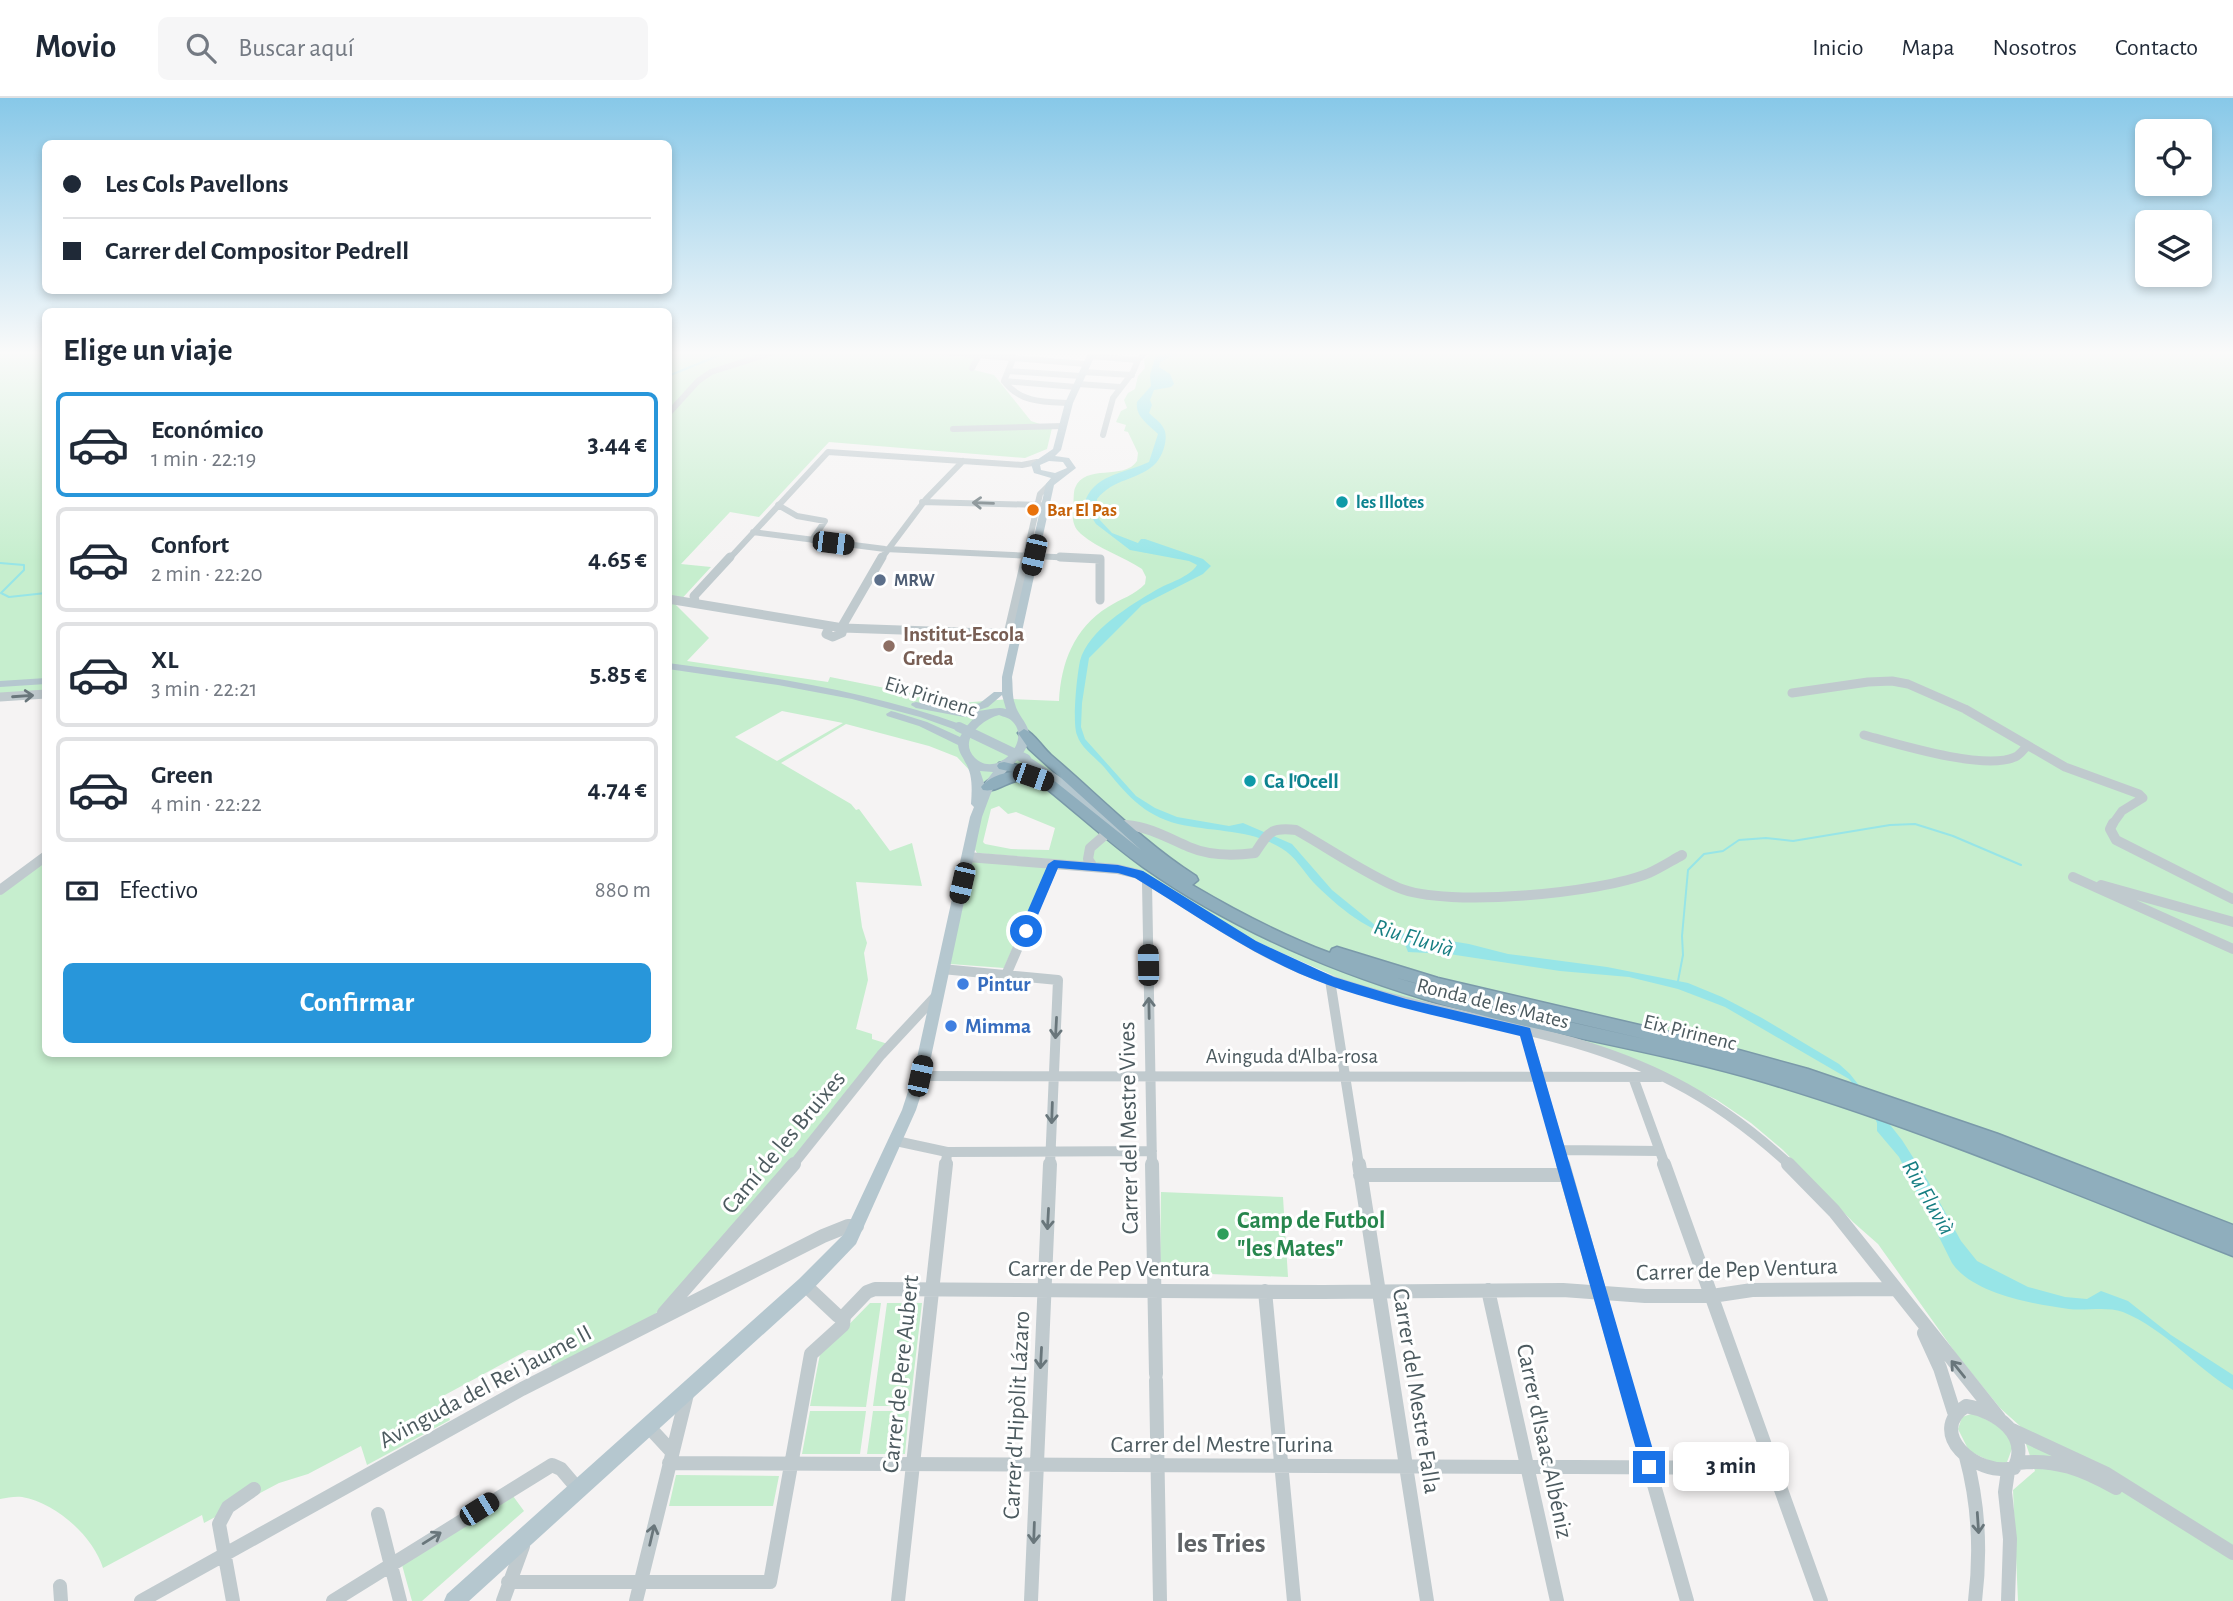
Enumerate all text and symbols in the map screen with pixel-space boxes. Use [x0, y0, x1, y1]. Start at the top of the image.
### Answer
search box [158, 17, 648, 80]
icon: search [182, 29, 220, 67]
text: Movio [35, 31, 116, 64]
text: Buscar aquí [238, 35, 354, 61]
text: Inicio [1812, 36, 1863, 60]
text: Mapa [1901, 36, 1955, 60]
text: Nosotros [1993, 36, 2077, 60]
text: Contacto [2115, 36, 2198, 60]
map controls [2135, 119, 2212, 287]
button: locate [2135, 119, 2212, 196]
text: Les Cols Pavellons [105, 171, 289, 197]
button: layers [2135, 210, 2212, 287]
text: Carrer del Compositor Pedrell [105, 238, 409, 264]
text: Elige un viaje [63, 334, 233, 366]
icon: car [67, 413, 130, 476]
text: Económico [151, 417, 264, 443]
text: 3.44 € [588, 431, 647, 457]
text: 1 min · 22:19 [151, 448, 256, 471]
marker: les Illotes [1334, 494, 1350, 510]
place label: les Illotes [1356, 494, 1424, 512]
one-way arrow [972, 497, 995, 510]
marker: Bar El Pas [1025, 502, 1041, 518]
place label: Bar El Pas [1047, 502, 1117, 520]
icon: car [67, 528, 130, 591]
car [811, 530, 856, 556]
text: Confort [151, 532, 229, 558]
car [1020, 532, 1049, 578]
text: 4.65 € [588, 546, 647, 572]
text: 2 min · 22:20 [151, 563, 263, 586]
marker: MRW [872, 572, 888, 588]
place label: MRW [894, 572, 936, 590]
place label: Institut-Escola Greda [903, 624, 1024, 669]
marker: Institut-Escola Greda [881, 638, 897, 654]
icon: car [67, 643, 130, 706]
text: XL [151, 647, 178, 673]
text: 5.85 € [590, 661, 647, 687]
street label: Eix Pirinenc [882, 673, 979, 720]
text: 3 min · 22:21 [151, 678, 258, 701]
one-way arrow [11, 689, 34, 702]
icon: car [67, 758, 130, 821]
car [1010, 760, 1057, 794]
text: Green [151, 762, 213, 788]
place label: Ca l'Ocell [1264, 771, 1339, 792]
marker: Ca l'Ocell [1242, 773, 1258, 789]
text: 4.74 € [588, 776, 647, 802]
text: 4 min · 22:22 [151, 793, 262, 816]
car [948, 860, 977, 906]
icon: cash [63, 872, 101, 910]
text: Efectivo [119, 877, 198, 903]
text: 880 m [595, 879, 651, 902]
route start [1010, 915, 1042, 947]
water label: Riu Fluvià [1371, 915, 1456, 961]
car [1138, 944, 1159, 986]
button: Confirmar [63, 963, 651, 1043]
place label: Pintur [977, 974, 1031, 995]
street label: Ronda de les Mates [1415, 974, 1571, 1033]
marker: Pintur [955, 976, 971, 992]
one-way arrow [1142, 997, 1156, 1020]
street label: Eix Pirinenc [1641, 1011, 1739, 1054]
place label: Mimma [965, 1016, 1031, 1037]
one-way arrow [1050, 1016, 1063, 1039]
marker: Mimma [943, 1018, 959, 1034]
street label: Carrer del Mestre Vives [1115, 1021, 1143, 1235]
street label: Avinguda d'Alba-rosa [1206, 1046, 1379, 1067]
car [906, 1053, 935, 1099]
street label: Camí de les Bruixes [717, 1067, 850, 1219]
one-way arrow [1046, 1102, 1059, 1125]
water label: Riu Fluvià [1897, 1157, 1958, 1239]
one-way arrow [1041, 1207, 1054, 1230]
place label: Camp de Futbol "les Mates" [1237, 1209, 1385, 1261]
marker: Camp de Futbol "les Mates" [1215, 1226, 1231, 1242]
street label: Carrer de Pep Ventura [1636, 1254, 1838, 1286]
street label: Carrer de Pep Ventura [1008, 1257, 1210, 1281]
street label: Carrer de Pere Aubert [879, 1274, 923, 1474]
street label: Carrer del Mestre Falla [1388, 1287, 1444, 1496]
street label: Carrer d'Hipòlit Lázaro [1000, 1310, 1034, 1520]
street label: Avinguda del Rei Jaume II [375, 1321, 596, 1453]
street label: Carrer d'Isaac Albéniz [1512, 1342, 1576, 1541]
one-way arrow [1035, 1346, 1048, 1369]
one-way arrow [1950, 1361, 1965, 1379]
street label: Carrer del Mestre Turina [1111, 1433, 1333, 1457]
callout: 3 min [1674, 1442, 1789, 1492]
route end [1633, 1451, 1665, 1483]
text: 3 min [1706, 1455, 1756, 1478]
car [456, 1489, 503, 1529]
one-way arrow [1972, 1511, 1985, 1534]
one-way arrow [1027, 1522, 1040, 1545]
one-way arrow [646, 1524, 659, 1547]
district label: les Tries [1176, 1530, 1266, 1558]
one-way arrow [422, 1531, 441, 1546]

